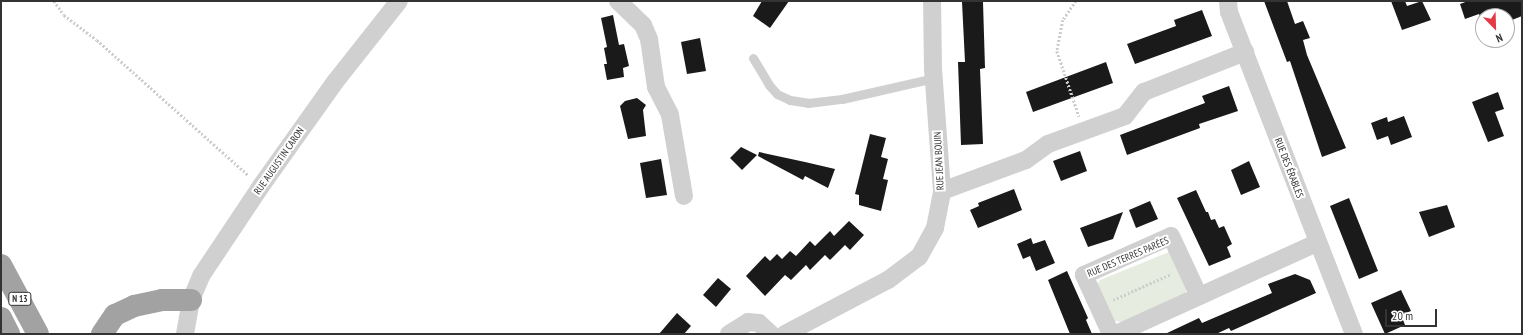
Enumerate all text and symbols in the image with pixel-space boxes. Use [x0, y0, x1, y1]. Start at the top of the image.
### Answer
north arrow [1475, 8, 1515, 48]
text: N [1494, 31, 1505, 46]
street label: RUE AUGUSTIN CARON [251, 125, 307, 197]
street label: RUE JEAN BOUIN [931, 131, 947, 191]
street label: RUE DES ÉRABLES [1272, 136, 1306, 200]
street label: RUE DES TERRES PARÉES [1085, 234, 1171, 280]
road number: N 13 [8, 292, 32, 306]
scale bar [1387, 301, 1439, 327]
text: 20 m [1392, 308, 1413, 323]

